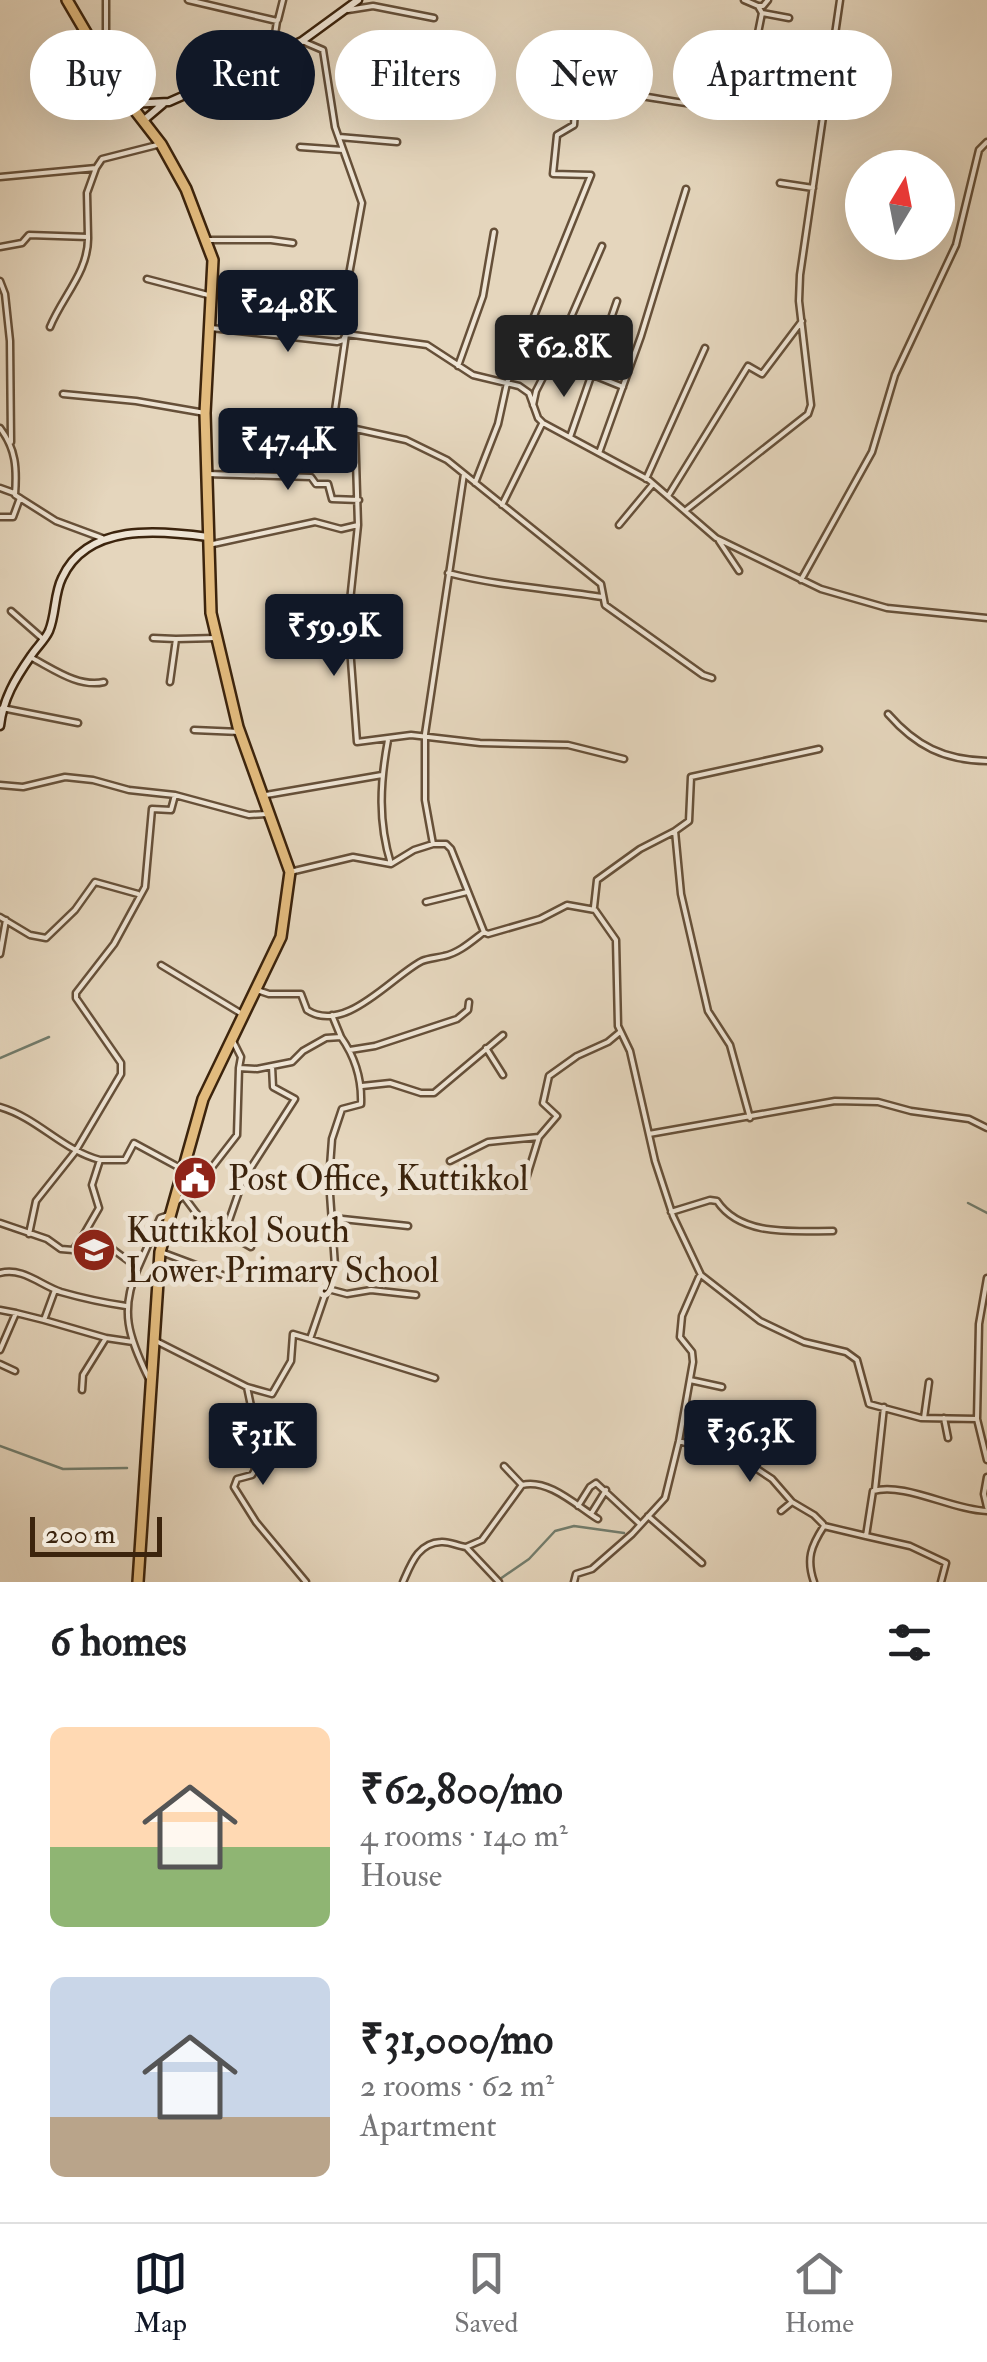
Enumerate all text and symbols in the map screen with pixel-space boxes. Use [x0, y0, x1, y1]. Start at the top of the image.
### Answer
chip: Buy [30, 30, 156, 120]
chip: Rent [176, 30, 315, 120]
chip: Filters [335, 30, 496, 120]
chip: New [516, 30, 653, 120]
chip: Apartment [673, 30, 892, 120]
north arrow [845, 150, 955, 260]
map controls [845, 150, 955, 260]
pin: ₹24.8K [207, 270, 369, 355]
text: ₹24.8K [240, 282, 336, 322]
pin: ₹62.8K [483, 315, 645, 400]
text: ₹62.8K [517, 327, 611, 367]
pin: ₹47.4K [207, 408, 369, 493]
text: ₹47.4K [240, 420, 336, 460]
pin: ₹59.9K [253, 594, 415, 679]
text: ₹59.9K [287, 606, 381, 646]
public building icon: Post Office, Kuttikkol [172, 1155, 218, 1201]
place label: Post Office, Kuttikkol [228, 1157, 528, 1201]
place label: Kuttikkol South Lower Primary School [126, 1209, 439, 1293]
school or university icon: Kuttikkol South Lower Primary School [71, 1227, 117, 1273]
pin: ₹36.3K [669, 1400, 831, 1485]
pin: ₹31K [204, 1403, 322, 1488]
text: ₹36.3K [706, 1412, 794, 1452]
text: ₹31K [231, 1415, 295, 1455]
scale bar [30, 1512, 162, 1556]
text: 200 m [45, 1517, 116, 1552]
icon: filters [882, 1615, 937, 1670]
text: 6 homes [50, 1616, 187, 1668]
text: ₹62,800/mo [360, 1764, 563, 1816]
icon: home [130, 1767, 250, 1887]
text: 4 rooms · 140 m² [360, 1816, 568, 1856]
text: House [360, 1856, 442, 1896]
text: ₹31,000/mo [360, 2014, 553, 2066]
icon: home [130, 2017, 250, 2137]
text: 2 rooms · 62 m² [360, 2066, 554, 2106]
text: Apartment [360, 2106, 497, 2146]
tab: Map [133, 2246, 188, 2341]
tab: Saved [454, 2246, 518, 2341]
tab: Home [784, 2246, 854, 2341]

